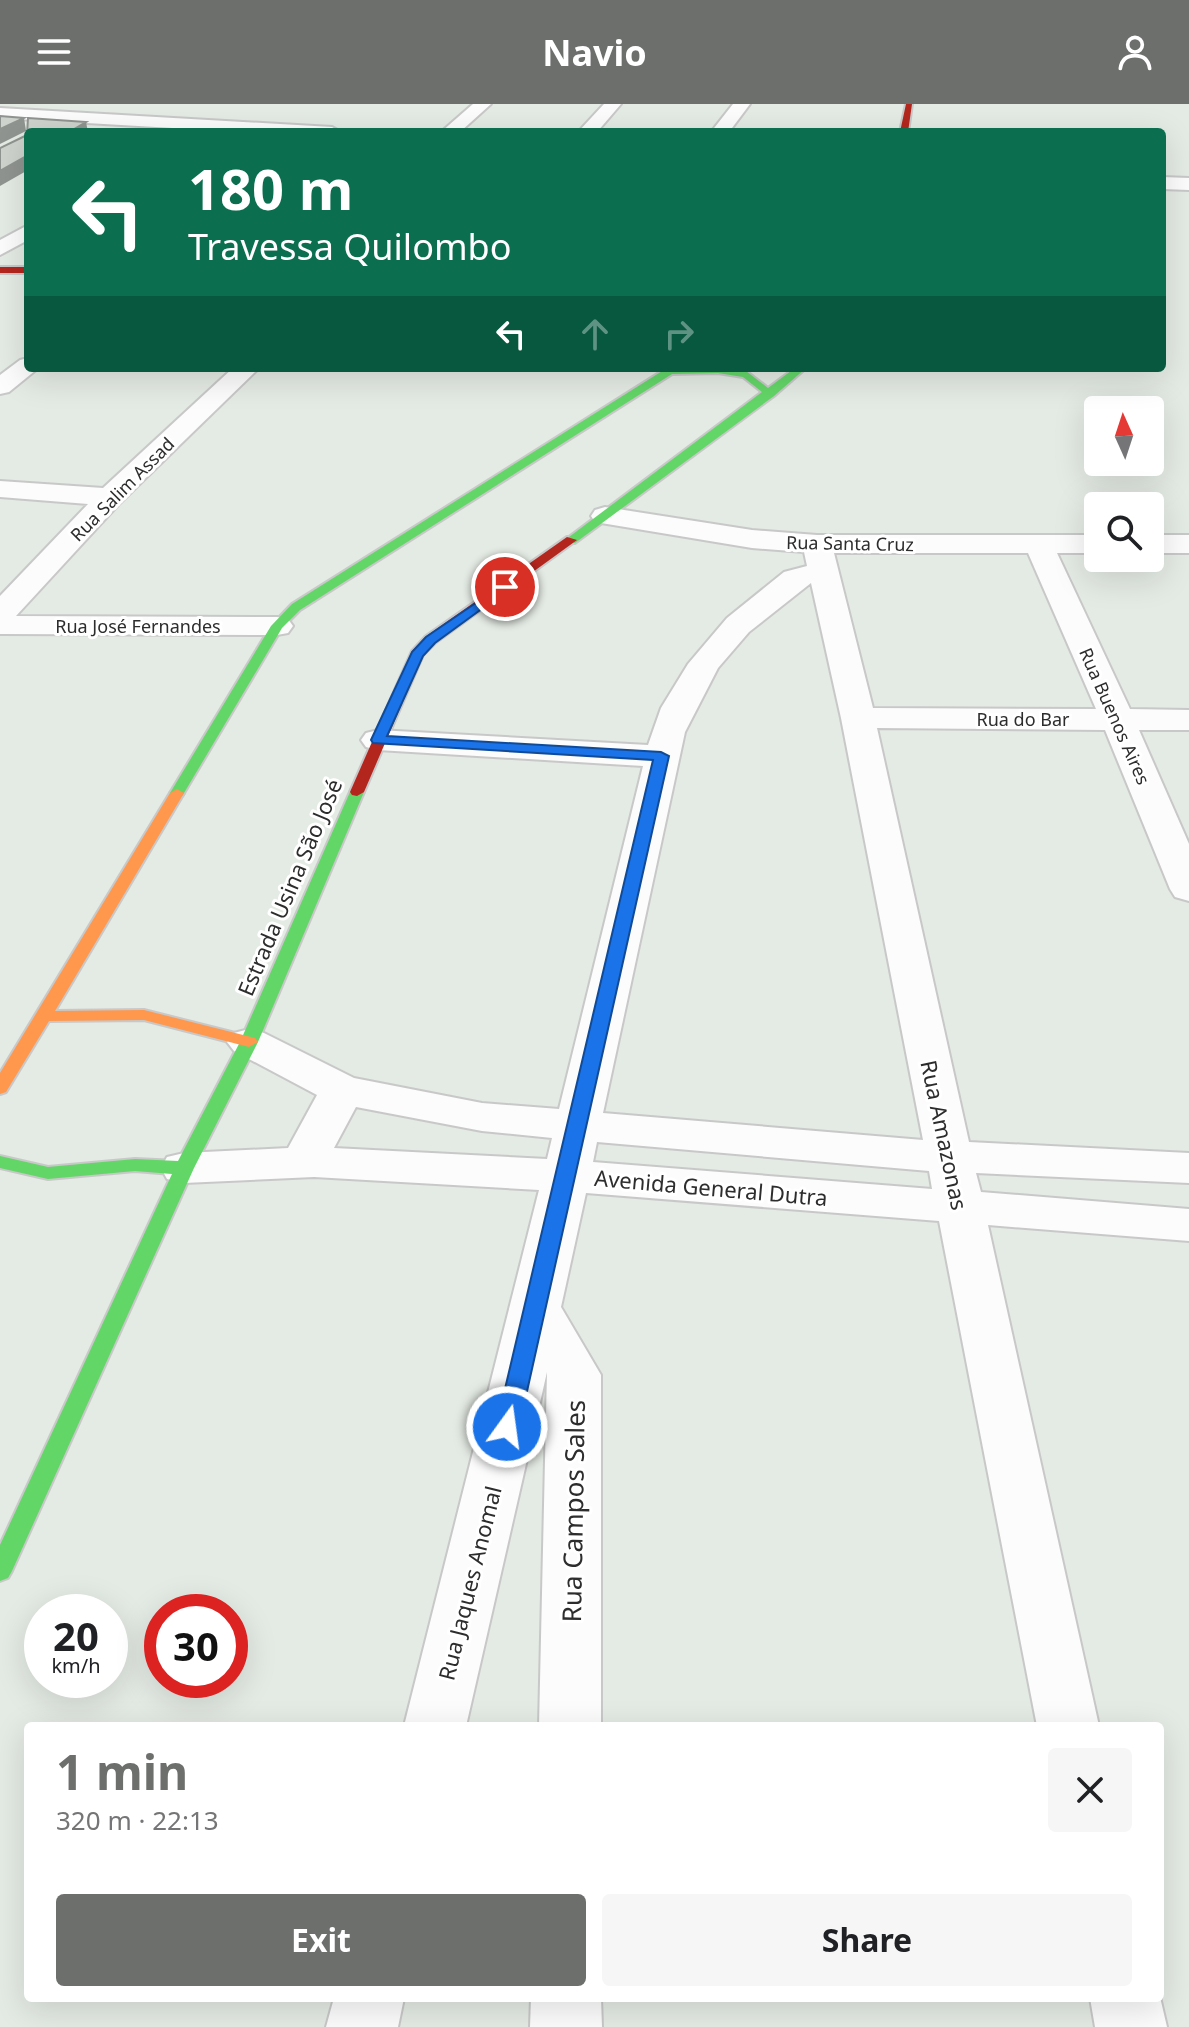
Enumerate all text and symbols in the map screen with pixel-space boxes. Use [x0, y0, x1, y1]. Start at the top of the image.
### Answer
text: Navio [542, 28, 647, 77]
icon: menu [32, 30, 76, 74]
icon: person [1113, 30, 1157, 74]
text: 180 m [188, 150, 353, 226]
icon: left [56, 160, 160, 264]
text: Travessa Quilombo [188, 222, 512, 271]
icon: left [489, 312, 533, 356]
icon: ahead [573, 312, 617, 356]
icon: right [657, 312, 701, 356]
north arrow [1084, 396, 1164, 476]
map controls [1084, 396, 1164, 572]
street label: Rua Salim Assad [65, 432, 179, 546]
button: search [1084, 492, 1164, 572]
street label: Rua Santa Cruz [786, 530, 914, 556]
pin [471, 553, 539, 621]
icon: arrive [483, 565, 527, 609]
street label: Rua José Fernandes [55, 614, 221, 638]
street label: Rua Buenos Aires [1074, 644, 1156, 788]
street label: Rua do Bar [977, 707, 1070, 731]
street label: Estrada Usina São José [230, 774, 348, 1000]
street label: Rua Amazonas [914, 1057, 976, 1213]
street label: Avenida General Dutra [593, 1162, 829, 1212]
position arrow [465, 1385, 549, 1469]
street label: Rua Campos Sales [553, 1399, 593, 1623]
street label: Rua Jaques Anomal [430, 1483, 508, 1683]
speed limit sign: 30 [144, 1594, 248, 1698]
text: 20 [53, 1608, 99, 1663]
text: km/h [51, 1652, 101, 1679]
text: 1 min [56, 1739, 188, 1804]
button: close [1048, 1748, 1132, 1832]
text: 320 m · 22:13 [56, 1802, 219, 1838]
button: Exit [56, 1894, 586, 1986]
button: Share [602, 1894, 1132, 1986]

